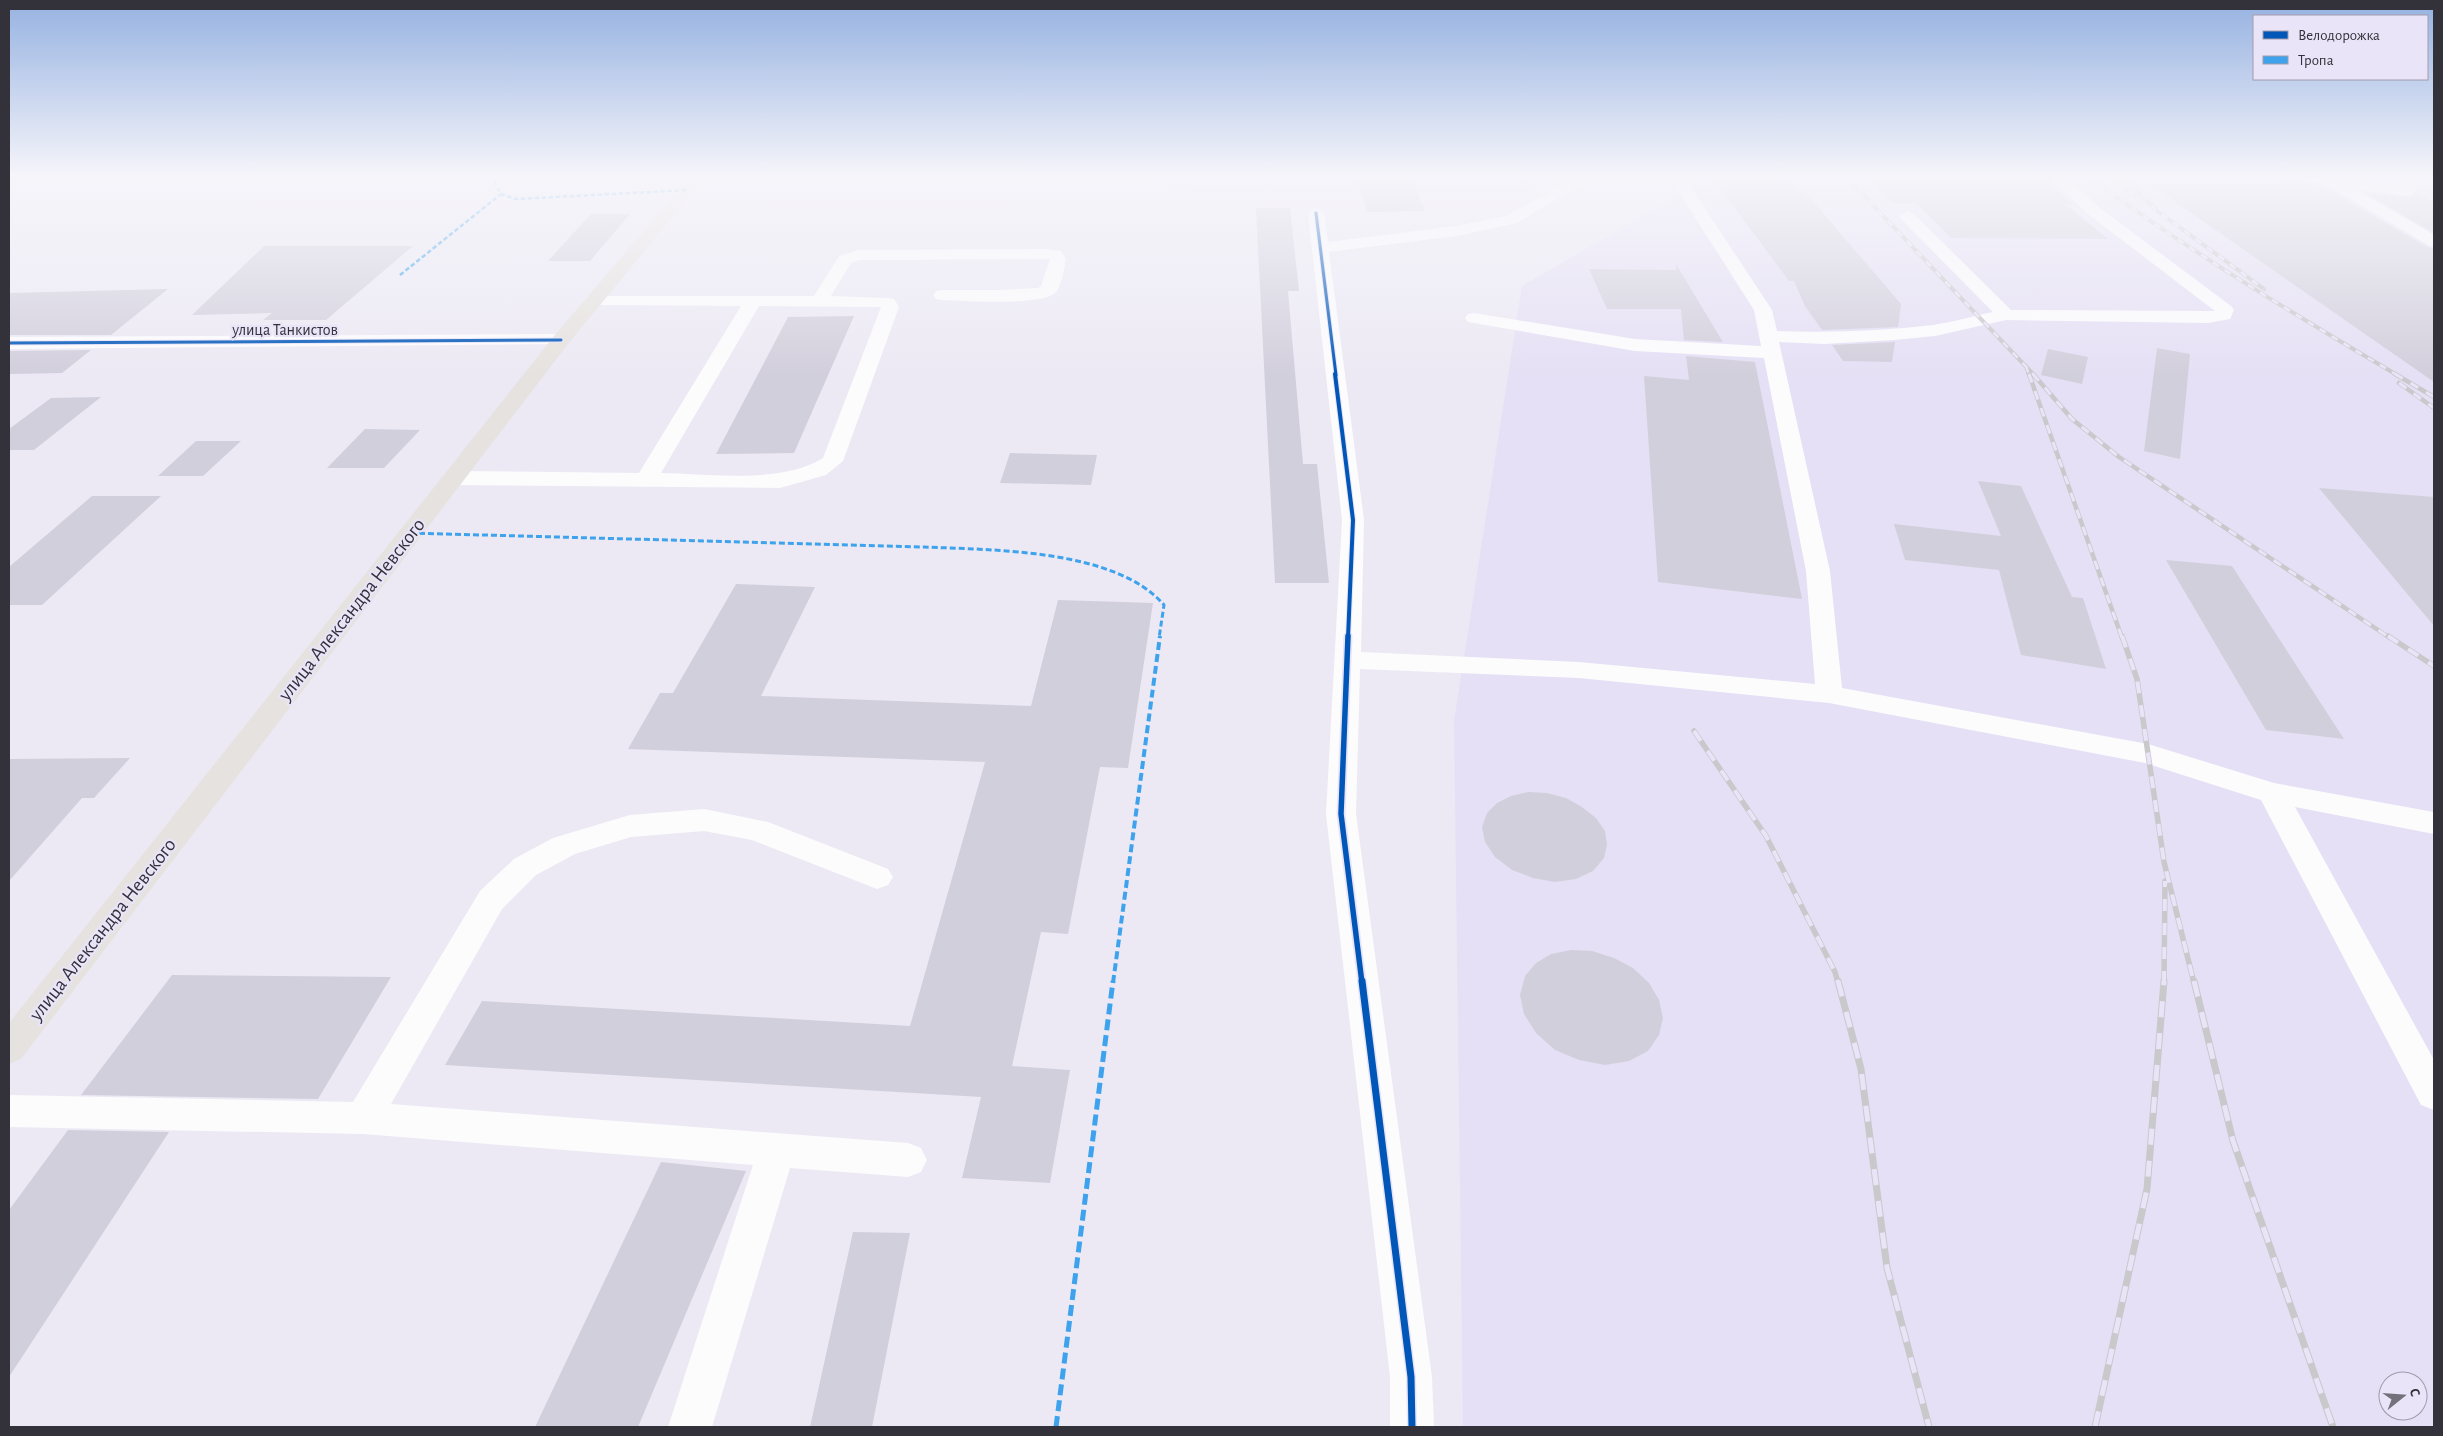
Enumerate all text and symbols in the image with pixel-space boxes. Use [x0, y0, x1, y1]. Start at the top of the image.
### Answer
legend [2253, 15, 2428, 80]
text: Велодорожка [2298, 28, 2380, 43]
text: Тропа [2298, 53, 2334, 68]
street label: улица Танкистов [231, 322, 338, 339]
street label: улица Александра Невского [274, 515, 429, 705]
street label: улица Александра Невского [25, 835, 180, 1025]
north arrow [2378, 1371, 2428, 1421]
text: С [2407, 1387, 2422, 1398]

